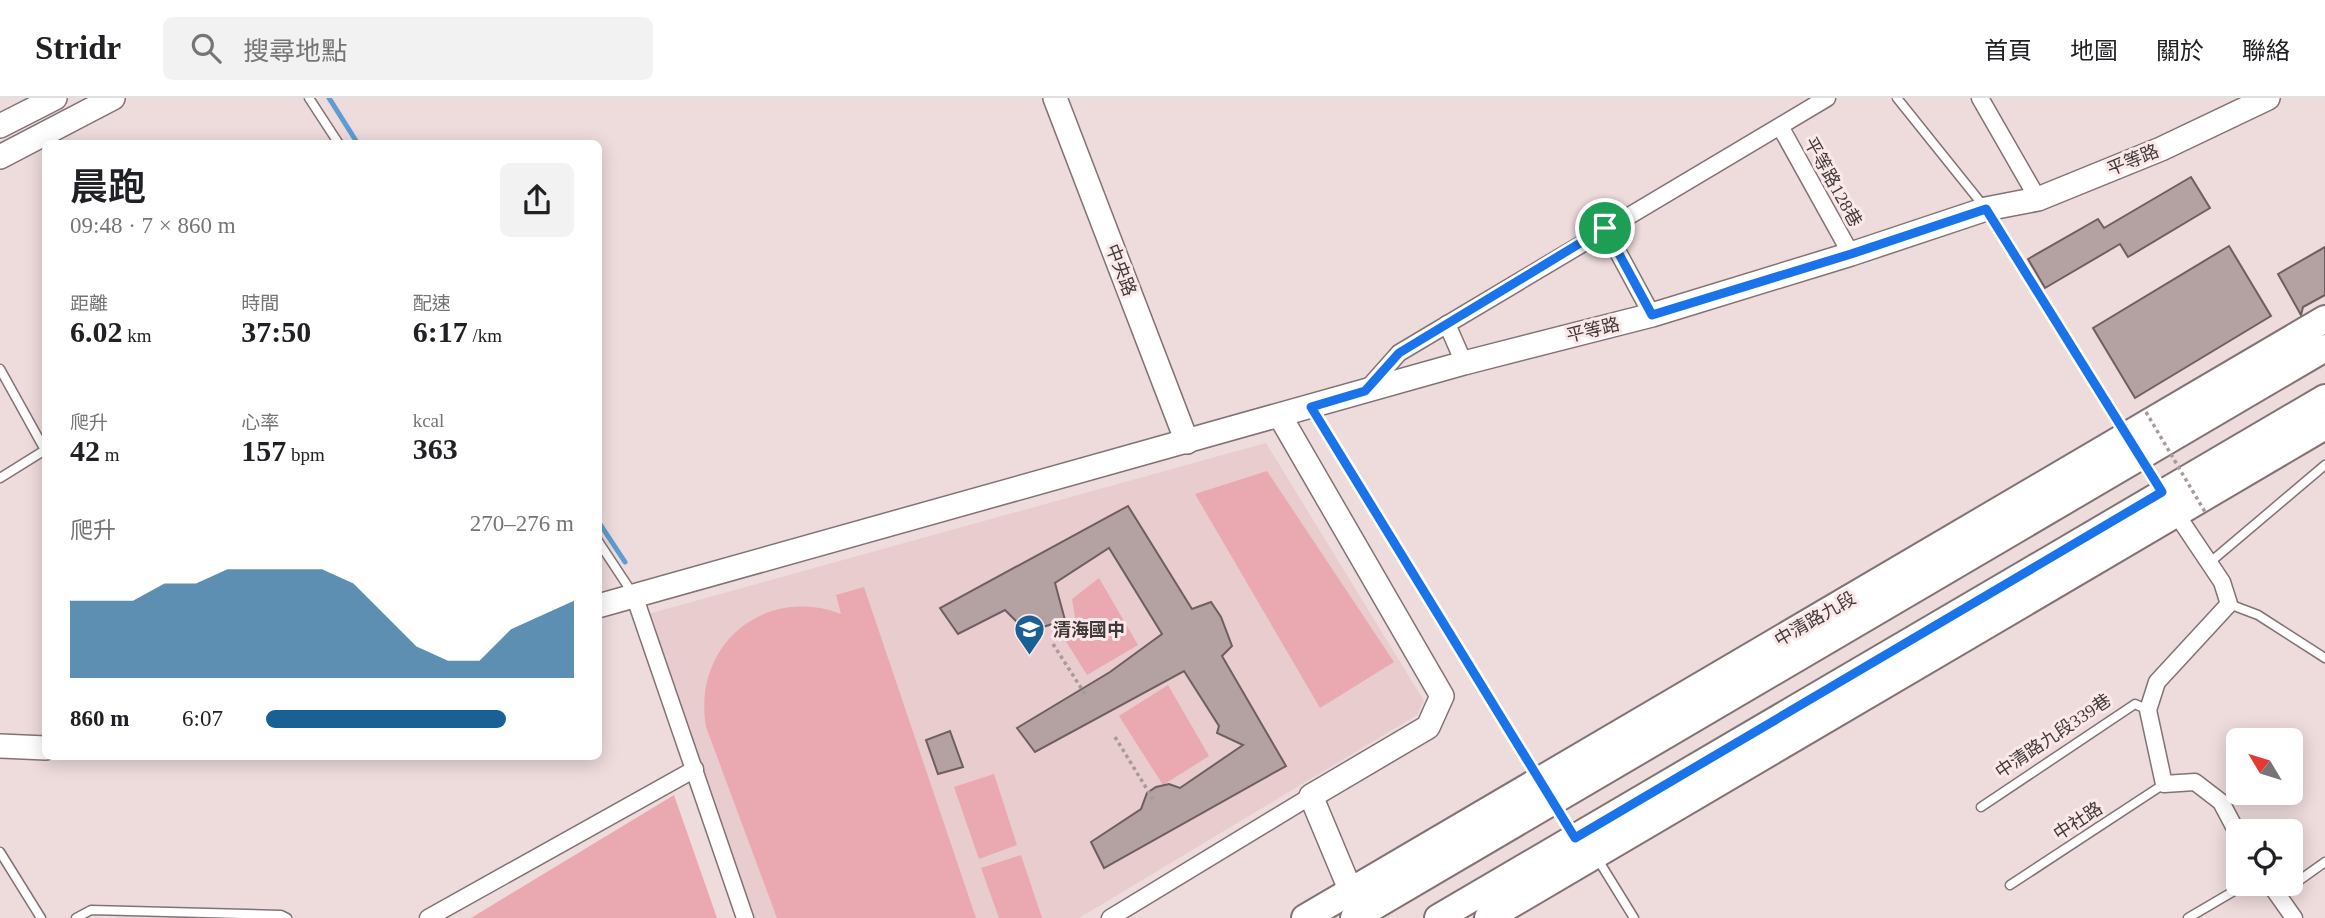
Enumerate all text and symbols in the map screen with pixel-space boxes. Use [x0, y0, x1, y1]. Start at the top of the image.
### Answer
search box [163, 17, 653, 80]
icon: search [187, 29, 225, 67]
text: Stridr [35, 30, 121, 66]
text: 搜尋地點 [243, 37, 347, 66]
text: 首頁 [1984, 38, 2032, 64]
text: 地圖 [2070, 38, 2118, 64]
text: 關於 [2156, 38, 2204, 64]
text: 聯絡 [2242, 38, 2290, 64]
street label: 平等路128巷 [1800, 134, 1866, 230]
street label: 平等路 [2104, 141, 2162, 179]
button: share [500, 163, 574, 237]
text: 晨跑 [70, 166, 146, 208]
pin [1575, 198, 1635, 258]
icon: arrive [1586, 209, 1624, 247]
text: 09:48 · 7 × 860 m [70, 213, 236, 238]
street label: 中央路 [1102, 241, 1140, 299]
text: 距離 [70, 293, 108, 314]
text: 時間 [241, 293, 279, 314]
text: 配速 [413, 293, 451, 314]
street label: 平等路 [1564, 314, 1622, 346]
text: 6.02 [70, 315, 123, 348]
text: 37:50 [241, 315, 311, 348]
text: 6:17 [413, 315, 468, 348]
text: km [123, 325, 152, 346]
text: /km [468, 325, 502, 346]
text: kcal [413, 410, 444, 431]
text: 爬升 [70, 412, 108, 433]
text: 心率 [241, 412, 279, 433]
text: 363 [413, 432, 458, 465]
text: 42 [70, 434, 100, 467]
text: 157 [241, 434, 286, 467]
text: m [100, 444, 120, 465]
text: bpm [286, 444, 325, 465]
text: 270–276 m [470, 511, 574, 536]
text: 爬升 [70, 518, 116, 543]
street label: 中清路九段 [1771, 588, 1859, 650]
school or university icon: 清海國中 [1013, 613, 1047, 657]
place label: 清海國中 [1053, 620, 1125, 640]
street label: 中清路九段339巷 [1991, 690, 2115, 782]
text: 860 m [70, 706, 129, 731]
text: 6:07 [182, 706, 223, 731]
north arrow [2226, 728, 2303, 805]
map controls [2226, 728, 2303, 896]
street label: 中社路 [2050, 798, 2106, 844]
button: locate [2226, 819, 2303, 896]

